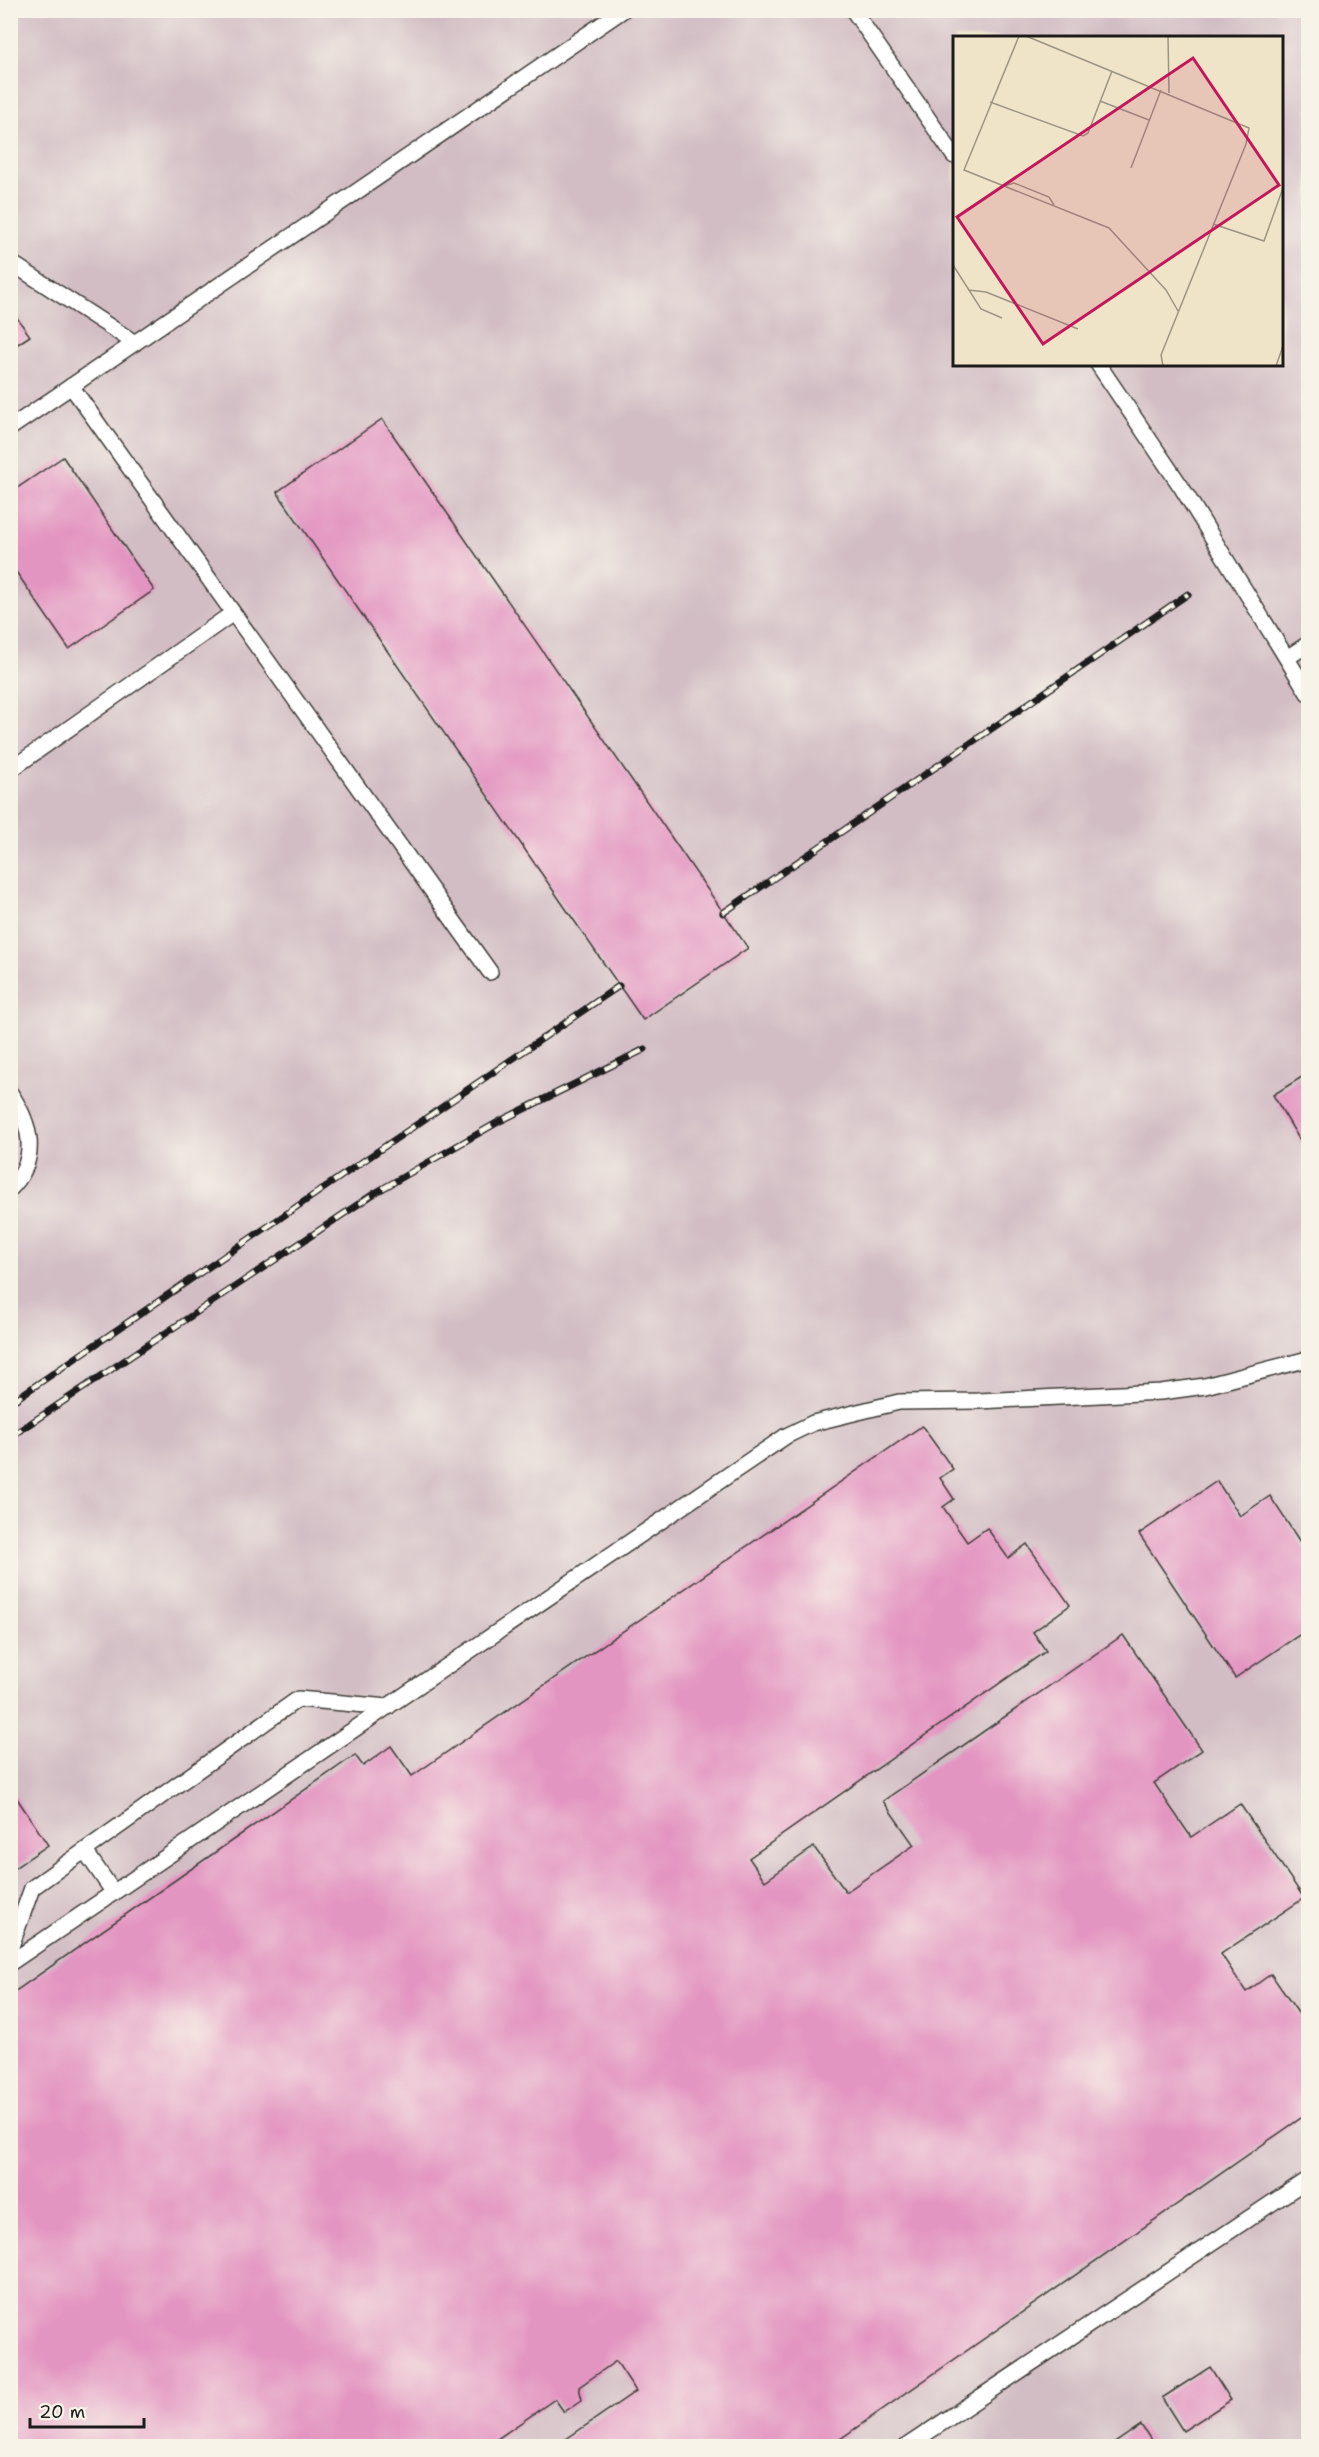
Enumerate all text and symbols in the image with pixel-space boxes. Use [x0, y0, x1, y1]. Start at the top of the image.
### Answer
inset map [953, 36, 1283, 366]
scale bar [30, 2391, 144, 2429]
text: 20 m [39, 2400, 85, 2424]

